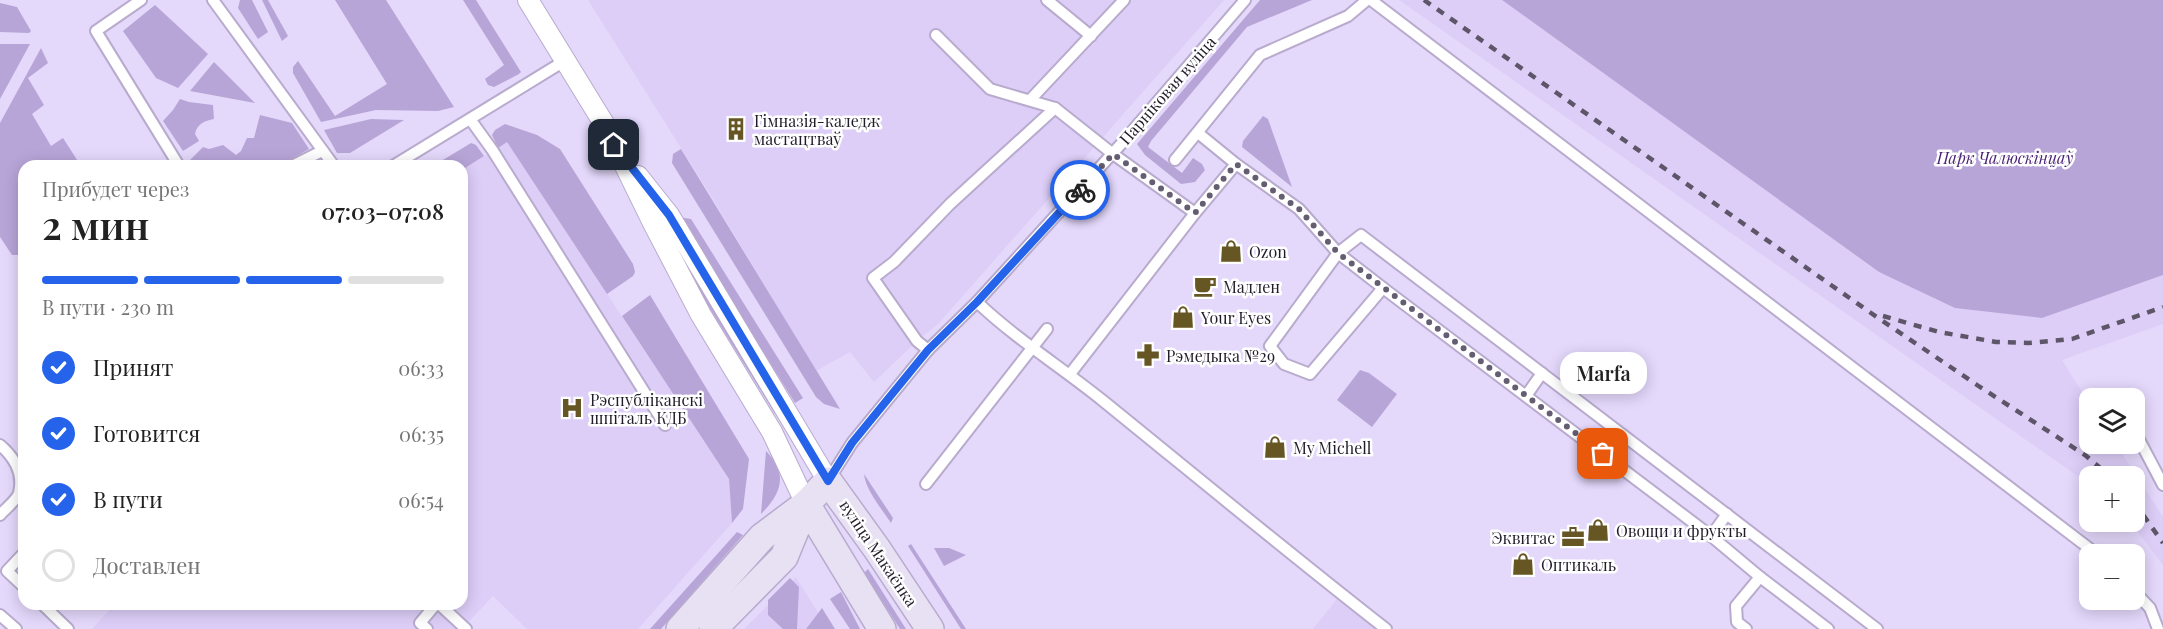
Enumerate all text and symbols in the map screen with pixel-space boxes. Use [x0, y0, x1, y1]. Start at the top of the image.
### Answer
street label: Парніковая вуліца [1114, 31, 1220, 149]
place label: Гімназія-каледж мастацтваў [754, 110, 881, 149]
building icon: Гімназія-каледж мастацтваў [723, 116, 749, 142]
pin [588, 119, 639, 170]
icon: home [597, 128, 630, 161]
park label: Парк Чалюскінцаў [1936, 147, 2074, 168]
courier [1050, 160, 1110, 220]
icon: bike [1064, 174, 1097, 207]
text: Прибудет через [42, 175, 189, 202]
text: 07:03–07:08 [321, 196, 444, 226]
text: 2 мин [42, 198, 149, 250]
shop icon: Ozon [1218, 238, 1244, 264]
place label: Ozon [1249, 241, 1287, 262]
cafe icon: Мадлен [1192, 273, 1218, 299]
place label: Мадлен [1223, 276, 1280, 297]
text: В пути · 230 m [42, 293, 174, 320]
shop icon: Your Eyes [1170, 304, 1196, 330]
place label: Your Eyes [1200, 307, 1271, 328]
pharmacy icon: Рэмедыка №29 [1135, 342, 1161, 368]
place label: Рэмедыка №29 [1166, 345, 1275, 366]
icon: check [42, 351, 75, 384]
text: Принят [93, 352, 173, 382]
callout: Marfa [1560, 352, 1646, 394]
text: 06:33 [398, 354, 444, 381]
text: Marfa [1576, 359, 1631, 386]
map controls [2079, 388, 2145, 610]
button: layers [2079, 388, 2145, 454]
place label: Рэспубліканскі шпіталь КДБ [590, 389, 703, 428]
hospital icon: Рэспубліканскі шпіталь КДБ [559, 395, 585, 421]
icon: check [42, 417, 75, 450]
text: Готовится [93, 418, 200, 448]
text: 06:35 [399, 420, 444, 447]
pin [1577, 428, 1628, 479]
shop icon: My Michell [1262, 434, 1288, 460]
place label: My Michell [1293, 437, 1372, 458]
icon: bag [1586, 437, 1619, 470]
button: + [2079, 466, 2145, 532]
icon: check [42, 483, 75, 516]
text: В пути [93, 484, 163, 514]
text: 06:54 [398, 486, 444, 513]
street label: вуліца Макаёнка [836, 496, 922, 610]
shop icon: Овощи и фрукты [1585, 517, 1611, 543]
place label: Овощи и фрукты [1616, 520, 1747, 541]
office icon: Эквитас [1560, 524, 1586, 550]
place label: Эквитас [1491, 527, 1555, 548]
button: − [2079, 544, 2145, 610]
text: Доставлен [93, 550, 201, 580]
shop icon: Оптикаль [1510, 551, 1536, 577]
place label: Оптикаль [1541, 554, 1616, 575]

